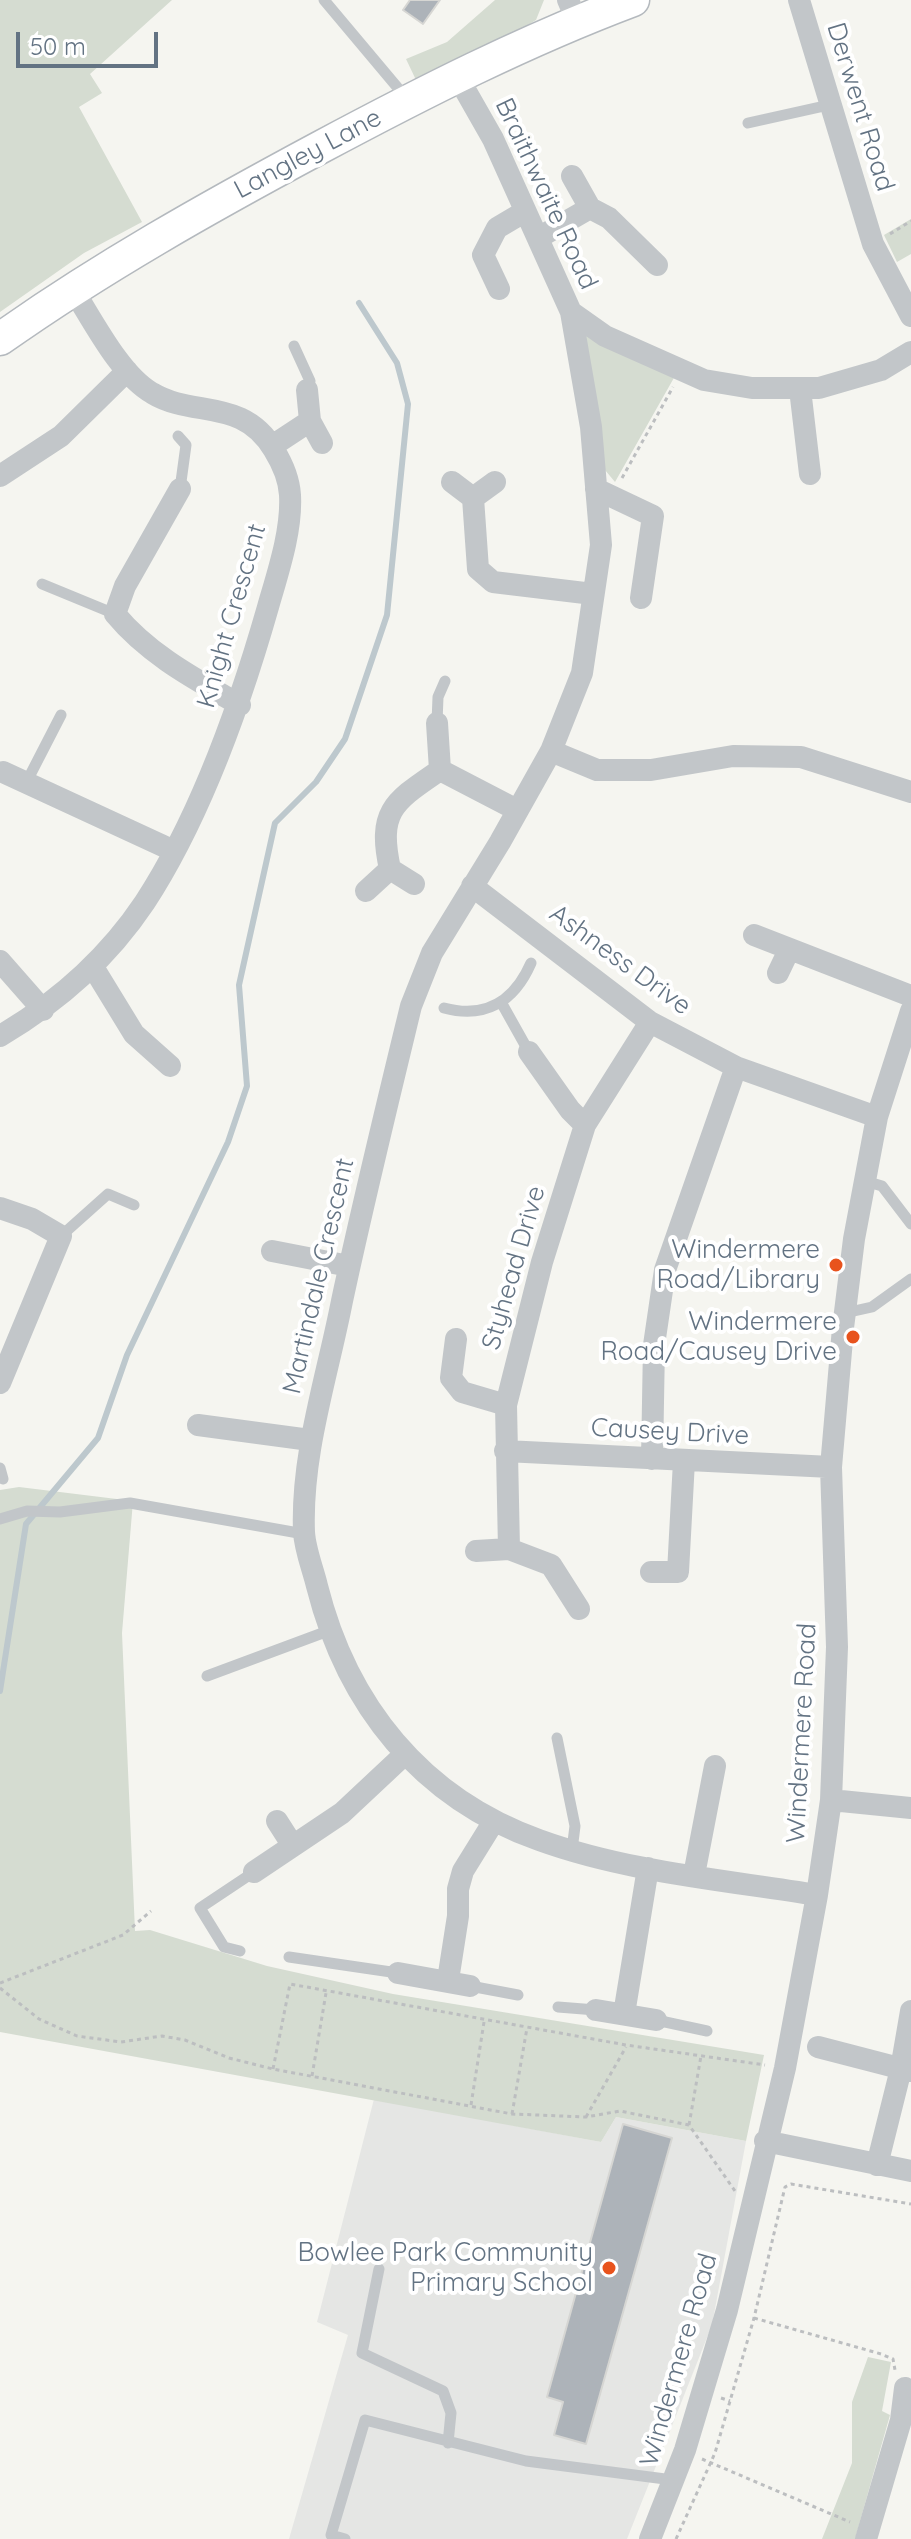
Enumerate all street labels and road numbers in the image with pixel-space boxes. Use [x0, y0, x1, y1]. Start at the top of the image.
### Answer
street label: Derwent Road [820, 19, 900, 195]
street label: Braithwaite Road [488, 93, 604, 295]
street label: Langley Lane [229, 102, 387, 206]
street label: Knight Crescent [191, 520, 273, 712]
street label: Ashness Drive [543, 898, 697, 1022]
street label: Martindale Crescent [277, 1155, 361, 1397]
street label: Styhead Drive [476, 1182, 552, 1354]
street label: Causey Drive [590, 1412, 750, 1452]
street label: Windermere Road [781, 1622, 823, 1844]
street label: Windermere Road [634, 2250, 724, 2470]

